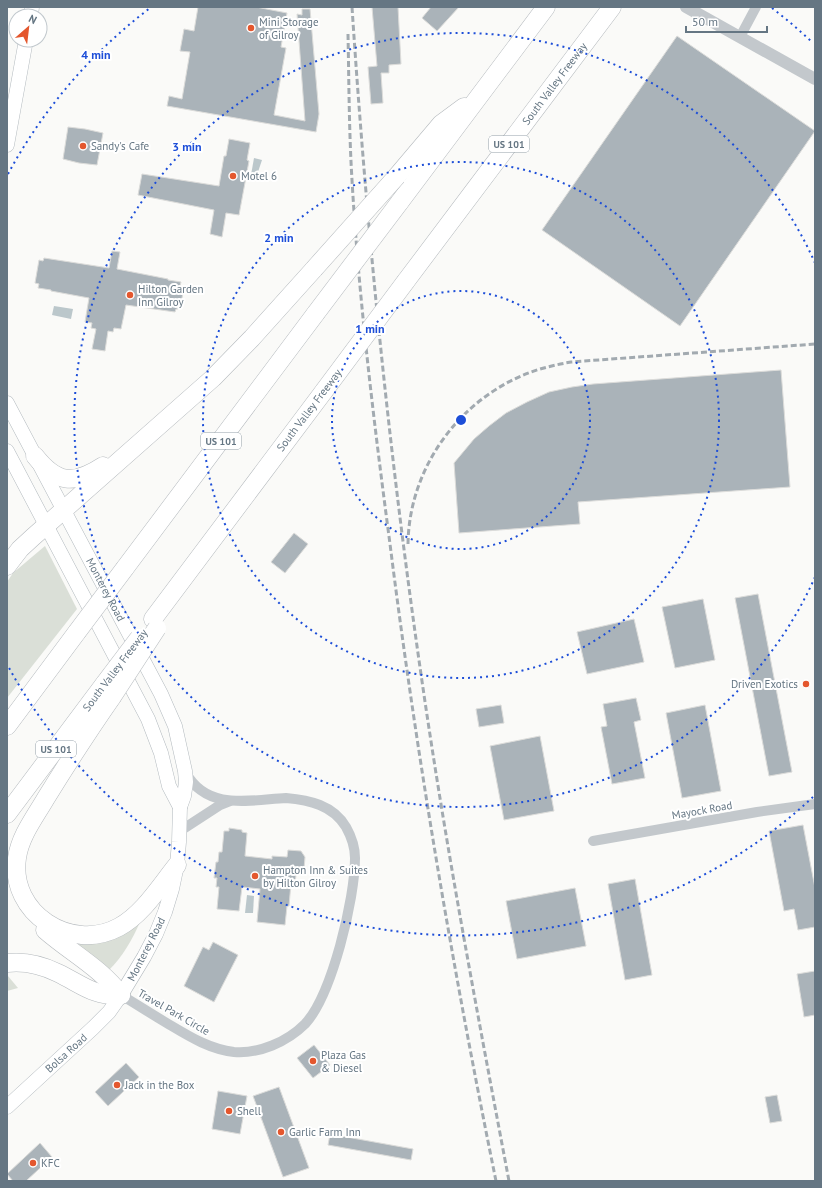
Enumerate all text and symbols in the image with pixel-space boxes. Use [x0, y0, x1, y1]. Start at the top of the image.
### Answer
north arrow [8, 8, 48, 48]
scale bar [686, 8, 767, 34]
text: N [26, 11, 39, 27]
text: 50 m [692, 14, 718, 29]
place label: Mini Storage of Gilroy [259, 15, 319, 42]
marker: Mini Storage of Gilroy [246, 23, 256, 33]
street label: South Valley Freeway [519, 39, 591, 128]
text: 4 min [81, 47, 111, 62]
road number: US 101 [489, 136, 529, 152]
place label: Sandy's Cafe [91, 139, 150, 153]
text: 3 min [172, 139, 202, 154]
marker: Sandy's Cafe [78, 141, 88, 151]
place label: Motel 6 [241, 169, 277, 183]
marker: Motel 6 [228, 171, 238, 181]
text: 2 min [264, 230, 294, 245]
place label: Hilton Garden Inn Gilroy [138, 282, 203, 309]
marker: Hilton Garden Inn Gilroy [125, 290, 135, 300]
text: 1 min [355, 321, 385, 336]
street label: South Valley Freeway [273, 365, 345, 454]
centre of rings [454, 413, 468, 427]
road number: US 101 [201, 433, 241, 449]
street label: Monterey Road [83, 555, 128, 624]
street label: South Valley Freeway [79, 625, 151, 714]
place label: Driven Exotics [731, 677, 798, 691]
marker: Driven Exotics [801, 679, 811, 689]
road number: US 101 [36, 741, 76, 757]
street label: Mayock Road [671, 798, 733, 822]
place label: Hampton Inn & Suites by Hilton Gilroy [263, 863, 368, 890]
marker: Hampton Inn & Suites by Hilton Gilroy [250, 871, 260, 881]
street label: Monterey Road [124, 915, 168, 983]
street label: Travel Park Circle [136, 986, 213, 1038]
street label: Bolsa Road [42, 1030, 90, 1076]
place label: Plaza Gas & Diesel [321, 1048, 366, 1075]
marker: Plaza Gas & Diesel [308, 1056, 318, 1066]
place label: Jack in the Box [124, 1078, 195, 1092]
marker: Jack in the Box [112, 1080, 122, 1090]
place label: Shell [237, 1104, 262, 1118]
marker: Shell [224, 1106, 234, 1116]
place label: Garlic Farm Inn [289, 1125, 361, 1139]
marker: Garlic Farm Inn [276, 1127, 286, 1137]
place label: KFC [41, 1156, 60, 1170]
marker: KFC [28, 1158, 38, 1168]

